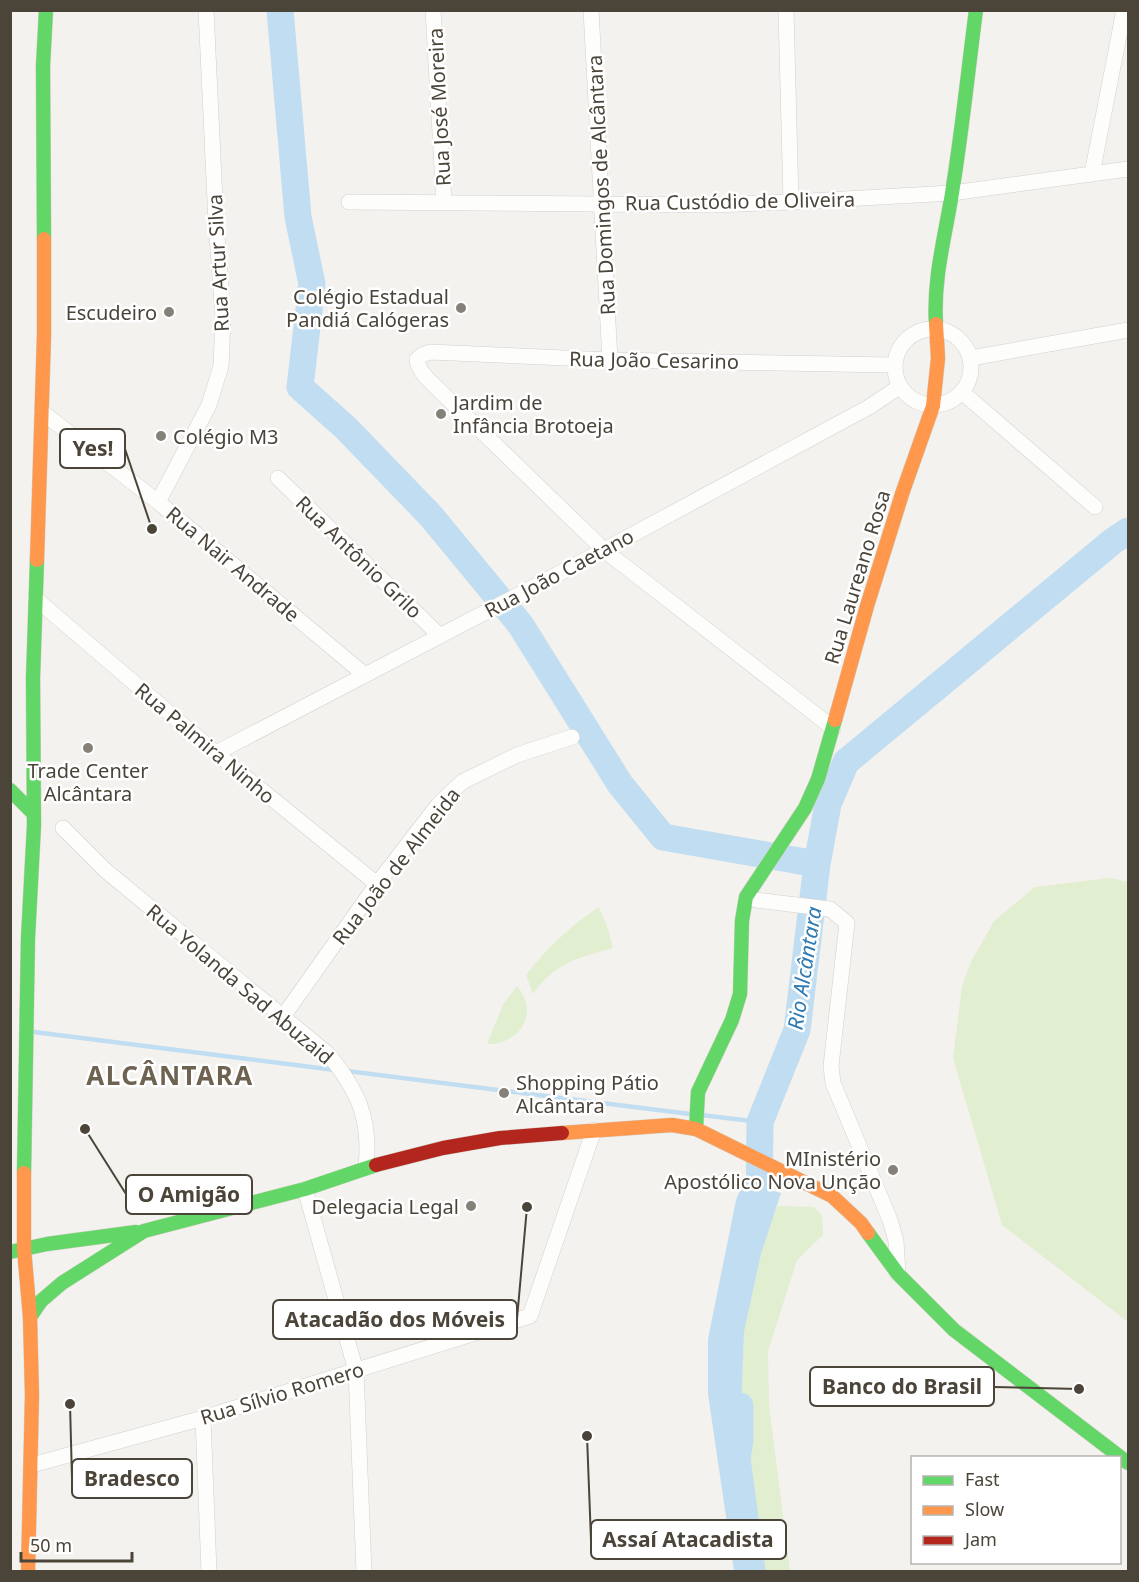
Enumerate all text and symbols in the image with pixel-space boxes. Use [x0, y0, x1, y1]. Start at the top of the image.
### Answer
street label: Rua José Moreira [421, 27, 457, 187]
street label: Rua Domingos de Alcântara [581, 54, 621, 316]
street label: Rua Custódio de Oliveira [625, 185, 855, 217]
street label: Rua Artur Silva [201, 193, 235, 333]
place label: Colégio Estadual Pandiá Calógeras [286, 283, 449, 333]
place label: Escudeiro [66, 299, 157, 326]
marker: Colégio Estadual Pandiá Calógeras [454, 301, 468, 315]
marker: Escudeiro [162, 305, 176, 319]
street label: Rua João Cesarino [569, 345, 739, 375]
place label: Jardim de Infância Brotoeja [451, 389, 614, 439]
marker: Jardim de Infância Brotoeja [434, 407, 448, 421]
place label: Colégio M3 [173, 423, 279, 450]
callout: Yes! [60, 429, 125, 468]
marker: Colégio M3 [154, 429, 168, 443]
text: Yes! [72, 434, 114, 462]
street label: Rua Laureano Rosa [818, 487, 896, 667]
street label: Rua Antônio Grilo [290, 490, 428, 624]
street label: Rua Nair Andrade [161, 500, 305, 628]
street label: Rua João Caetano [480, 522, 638, 624]
street label: Rua Palmira Ninho [129, 676, 281, 810]
marker: Trade Center Alcântara [81, 741, 95, 755]
place label: Trade Center Alcântara [27, 757, 149, 807]
street label: Rua João de Almeida [326, 782, 466, 950]
street label: Rua Yolanda Sad Abuzaid [141, 898, 339, 1070]
water label: Rio Alcântara [780, 904, 828, 1032]
district label: ALCÂNTARA [86, 1057, 254, 1093]
place label: Shopping Pátio Alcântara [516, 1069, 659, 1119]
marker: Shopping Pátio Alcântara [497, 1086, 511, 1100]
place label: MInistério Apostólico Nova Unção [664, 1145, 881, 1195]
marker: MInistério Apostólico Nova Unção [886, 1163, 900, 1177]
callout: O Amigão [126, 1175, 252, 1214]
text: O Amigão [138, 1180, 240, 1208]
place label: Delegacia Legal [312, 1193, 459, 1220]
marker: Delegacia Legal [464, 1199, 478, 1213]
callout: Atacadão dos Móveis [273, 1300, 517, 1339]
text: Atacadão dos Móveis [285, 1305, 505, 1333]
street label: Rua Sílvio Romero [197, 1355, 367, 1431]
callout: Banco do Brasil [810, 1367, 994, 1406]
text: Banco do Brasil [822, 1372, 982, 1400]
legend [911, 1456, 1121, 1564]
callout: Bradesco [72, 1459, 192, 1498]
text: Bradesco [84, 1464, 180, 1492]
text: Fast [965, 1467, 1000, 1491]
text: Slow [965, 1497, 1004, 1521]
callout: Assaí Atacadista [591, 1520, 786, 1559]
scale bar [21, 1525, 132, 1563]
text: Assaí Atacadista [602, 1525, 774, 1553]
text: Jam [963, 1527, 997, 1551]
text: 50 m [30, 1533, 72, 1557]

